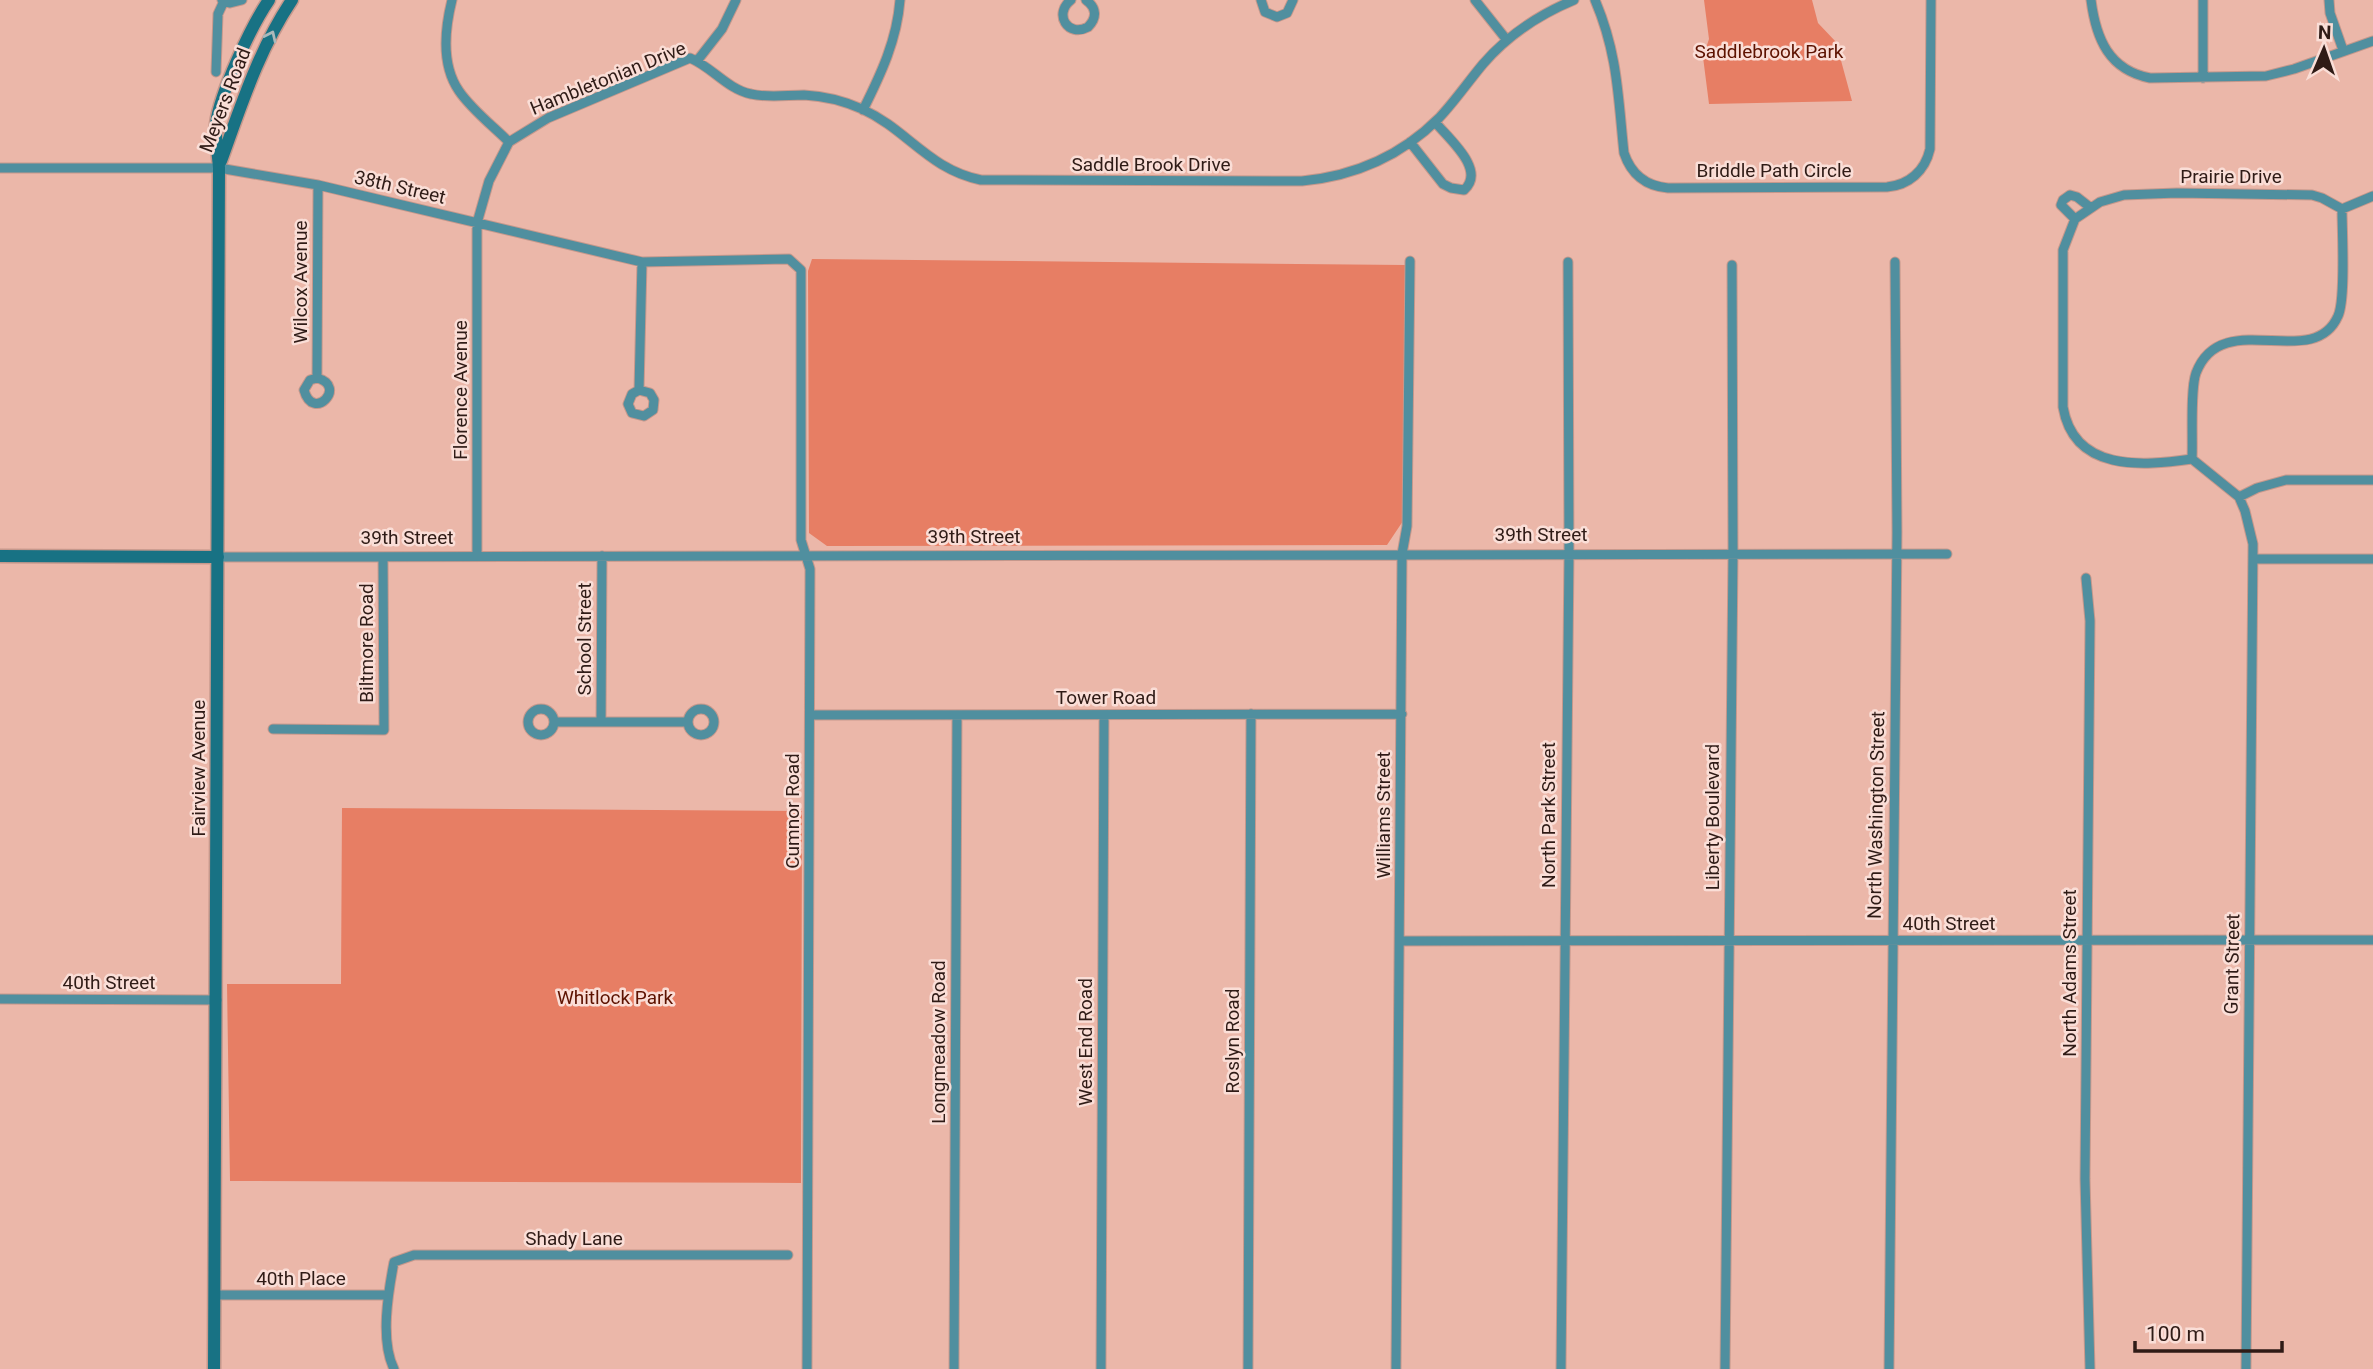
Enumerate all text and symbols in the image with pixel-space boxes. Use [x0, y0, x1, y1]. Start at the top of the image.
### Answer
north arrow [2289, 14, 2359, 84]
text: N [2317, 21, 2332, 44]
one-way arrow [263, 31, 277, 43]
street label: Hambletonian Drive [527, 36, 689, 120]
park label: Saddlebrook Park [1695, 40, 1844, 63]
street label: Meyers Road [195, 45, 255, 155]
street label: Saddle Brook Drive [1071, 153, 1231, 176]
street label: Briddle Path Circle [1696, 159, 1852, 182]
street label: 38th Street [352, 165, 448, 209]
street label: Prairie Drive [2180, 165, 2282, 188]
street label: Wilcox Avenue [289, 221, 312, 343]
street label: Florence Avenue [449, 320, 472, 460]
street label: 39th Street [1495, 523, 1587, 546]
street label: 39th Street [928, 525, 1020, 548]
street label: 39th Street [361, 526, 453, 549]
street label: Biltmore Road [355, 583, 378, 703]
street label: School Street [573, 583, 596, 695]
street label: Tower Road [1056, 686, 1156, 709]
street label: Fairview Avenue [187, 700, 210, 836]
street label: North Washington Street [1863, 711, 1889, 919]
street label: North Park Street [1537, 742, 1560, 888]
street label: Liberty Boulevard [1701, 744, 1724, 890]
street label: Williams Street [1372, 752, 1395, 878]
street label: Cumnor Road [781, 753, 804, 869]
street label: North Adams Street [2058, 889, 2081, 1057]
street label: 40th Street [1903, 912, 1995, 935]
street label: Grant Street [2220, 913, 2244, 1015]
street label: Longmeadow Road [927, 960, 950, 1124]
street label: 40th Street [63, 971, 155, 994]
street label: West End Road [1074, 978, 1097, 1106]
park label: Whitlock Park [557, 986, 673, 1009]
street label: Roslyn Road [1221, 989, 1244, 1093]
street label: Shady Lane [525, 1227, 623, 1250]
street label: 40th Place [256, 1267, 346, 1290]
scale bar [2135, 1310, 2282, 1354]
text: 100 m [2146, 1322, 2205, 1346]

